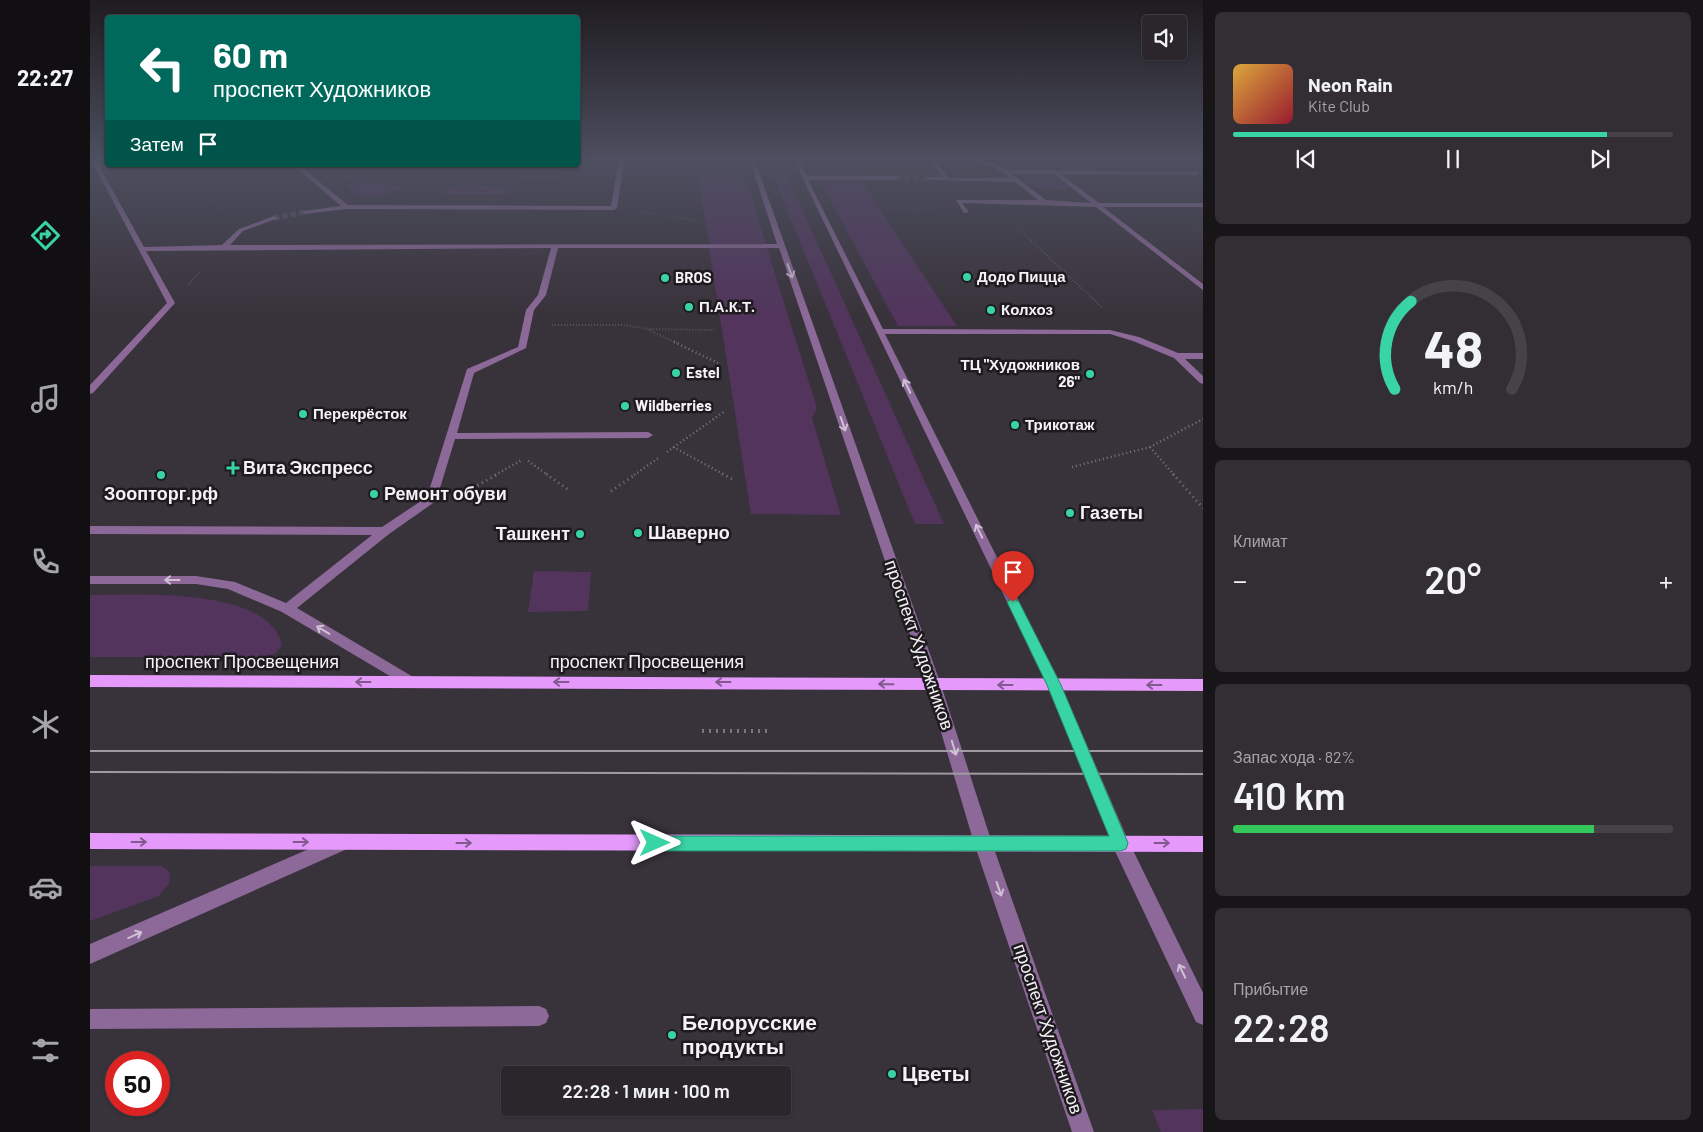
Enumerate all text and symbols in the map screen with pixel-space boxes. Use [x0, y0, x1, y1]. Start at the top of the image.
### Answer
map controls [1142, 15, 1187, 60]
button: sound [1142, 15, 1187, 60]
text: 60 m [213, 33, 288, 75]
icon: left [130, 35, 195, 100]
text: 22:27 [17, 64, 73, 90]
text: Neon Rain [1308, 73, 1393, 96]
text: проспект Художников [213, 75, 431, 101]
text: Kite Club [1308, 96, 1370, 115]
icon: arrive [194, 130, 222, 158]
text: Затем [130, 132, 184, 155]
icon: previous [1292, 145, 1320, 173]
icon: pause [1439, 145, 1467, 173]
icon: next [1586, 145, 1614, 173]
icon: directions [28, 218, 63, 253]
one-way arrow [786, 262, 795, 278]
place label: Додо Пицца [977, 267, 1066, 285]
place label: BROS [675, 268, 712, 286]
marker: Додо Пицца [961, 271, 973, 283]
marker: BROS [659, 272, 671, 284]
place label: П.А.К.Т. [699, 297, 755, 315]
place label: Колхоз [1001, 300, 1053, 318]
marker: П.А.К.Т. [683, 301, 695, 313]
marker: Колхоз [985, 304, 997, 316]
text: 48 [1423, 316, 1483, 378]
place label: ТЦ "Художников 26" [961, 355, 1081, 390]
place label: Estel [686, 363, 720, 381]
marker: Estel [670, 367, 682, 379]
marker: ТЦ "Художников 26" [1084, 368, 1096, 380]
text: km/h [1433, 376, 1473, 398]
one-way arrow [902, 379, 911, 394]
icon: music [28, 381, 63, 416]
place label: Wildberries [635, 396, 712, 414]
marker: Wildberries [619, 400, 631, 412]
place label: Перекрёсток [313, 404, 407, 422]
marker: Перекрёсток [297, 408, 309, 420]
place label: Трикотаж [1025, 415, 1095, 433]
one-way arrow [839, 416, 849, 432]
marker: Трикотаж [1009, 419, 1021, 431]
place label: Вита Экспресс [243, 456, 373, 478]
marker: Вита Экспресс [227, 462, 239, 474]
marker: Зоопторг.рф [155, 469, 167, 481]
place label: Зоопторг.рф [104, 482, 218, 504]
place label: Ремонт обуви [384, 482, 507, 504]
marker: Ремонт обуви [368, 488, 380, 500]
place label: Газеты [1080, 501, 1143, 523]
marker: Газеты [1064, 507, 1076, 519]
place label: Шаверно [648, 521, 730, 543]
place label: Ташкент [496, 522, 570, 544]
one-way arrow [974, 524, 984, 539]
marker: Шаверно [632, 527, 644, 539]
marker: Ташкент [574, 528, 586, 540]
text: Климат [1233, 531, 1287, 550]
icon: phone [28, 544, 63, 579]
pin [992, 551, 1034, 602]
text: 20° [1425, 556, 1481, 602]
street label: проспект Художников [880, 557, 959, 733]
icon: arrive [999, 558, 1027, 586]
text: − [1233, 563, 1247, 597]
text: + [1659, 563, 1673, 597]
one-way arrow [164, 575, 180, 585]
one-way arrow [317, 625, 331, 635]
street label: проспект Просвещения [145, 650, 339, 672]
street label: проспект Просвещения [550, 650, 744, 672]
one-way arrow [355, 677, 372, 687]
one-way arrow [553, 677, 569, 687]
one-way arrow [715, 677, 732, 687]
one-way arrow [878, 679, 894, 689]
one-way arrow [998, 680, 1014, 690]
one-way arrow [1147, 680, 1163, 690]
icon: climate [28, 707, 63, 742]
one-way arrow [949, 740, 959, 756]
text: Запас хода · 82% [1233, 747, 1355, 766]
text: 410 km [1233, 772, 1346, 818]
position arrow [628, 816, 680, 868]
one-way arrow [130, 837, 146, 847]
one-way arrow [292, 837, 309, 847]
one-way arrow [455, 838, 471, 848]
one-way arrow [1153, 838, 1169, 848]
icon: car [28, 870, 63, 905]
one-way arrow [995, 880, 1005, 896]
one-way arrow [127, 929, 142, 939]
street label: проспект Художников [1009, 941, 1088, 1117]
one-way arrow [1177, 964, 1186, 979]
text: Прибытие [1233, 979, 1308, 998]
text: 22:28 [1233, 1004, 1330, 1050]
place label: Белорусские продукты [682, 1009, 817, 1058]
marker: Белорусские продукты [666, 1029, 678, 1041]
icon: filters [28, 1033, 63, 1068]
speed limit sign: 50 [105, 1051, 170, 1116]
place label: Цветы [902, 1060, 970, 1085]
marker: Цветы [886, 1068, 898, 1080]
text: 22:28 · 1 мин · 100 m [562, 1079, 730, 1102]

